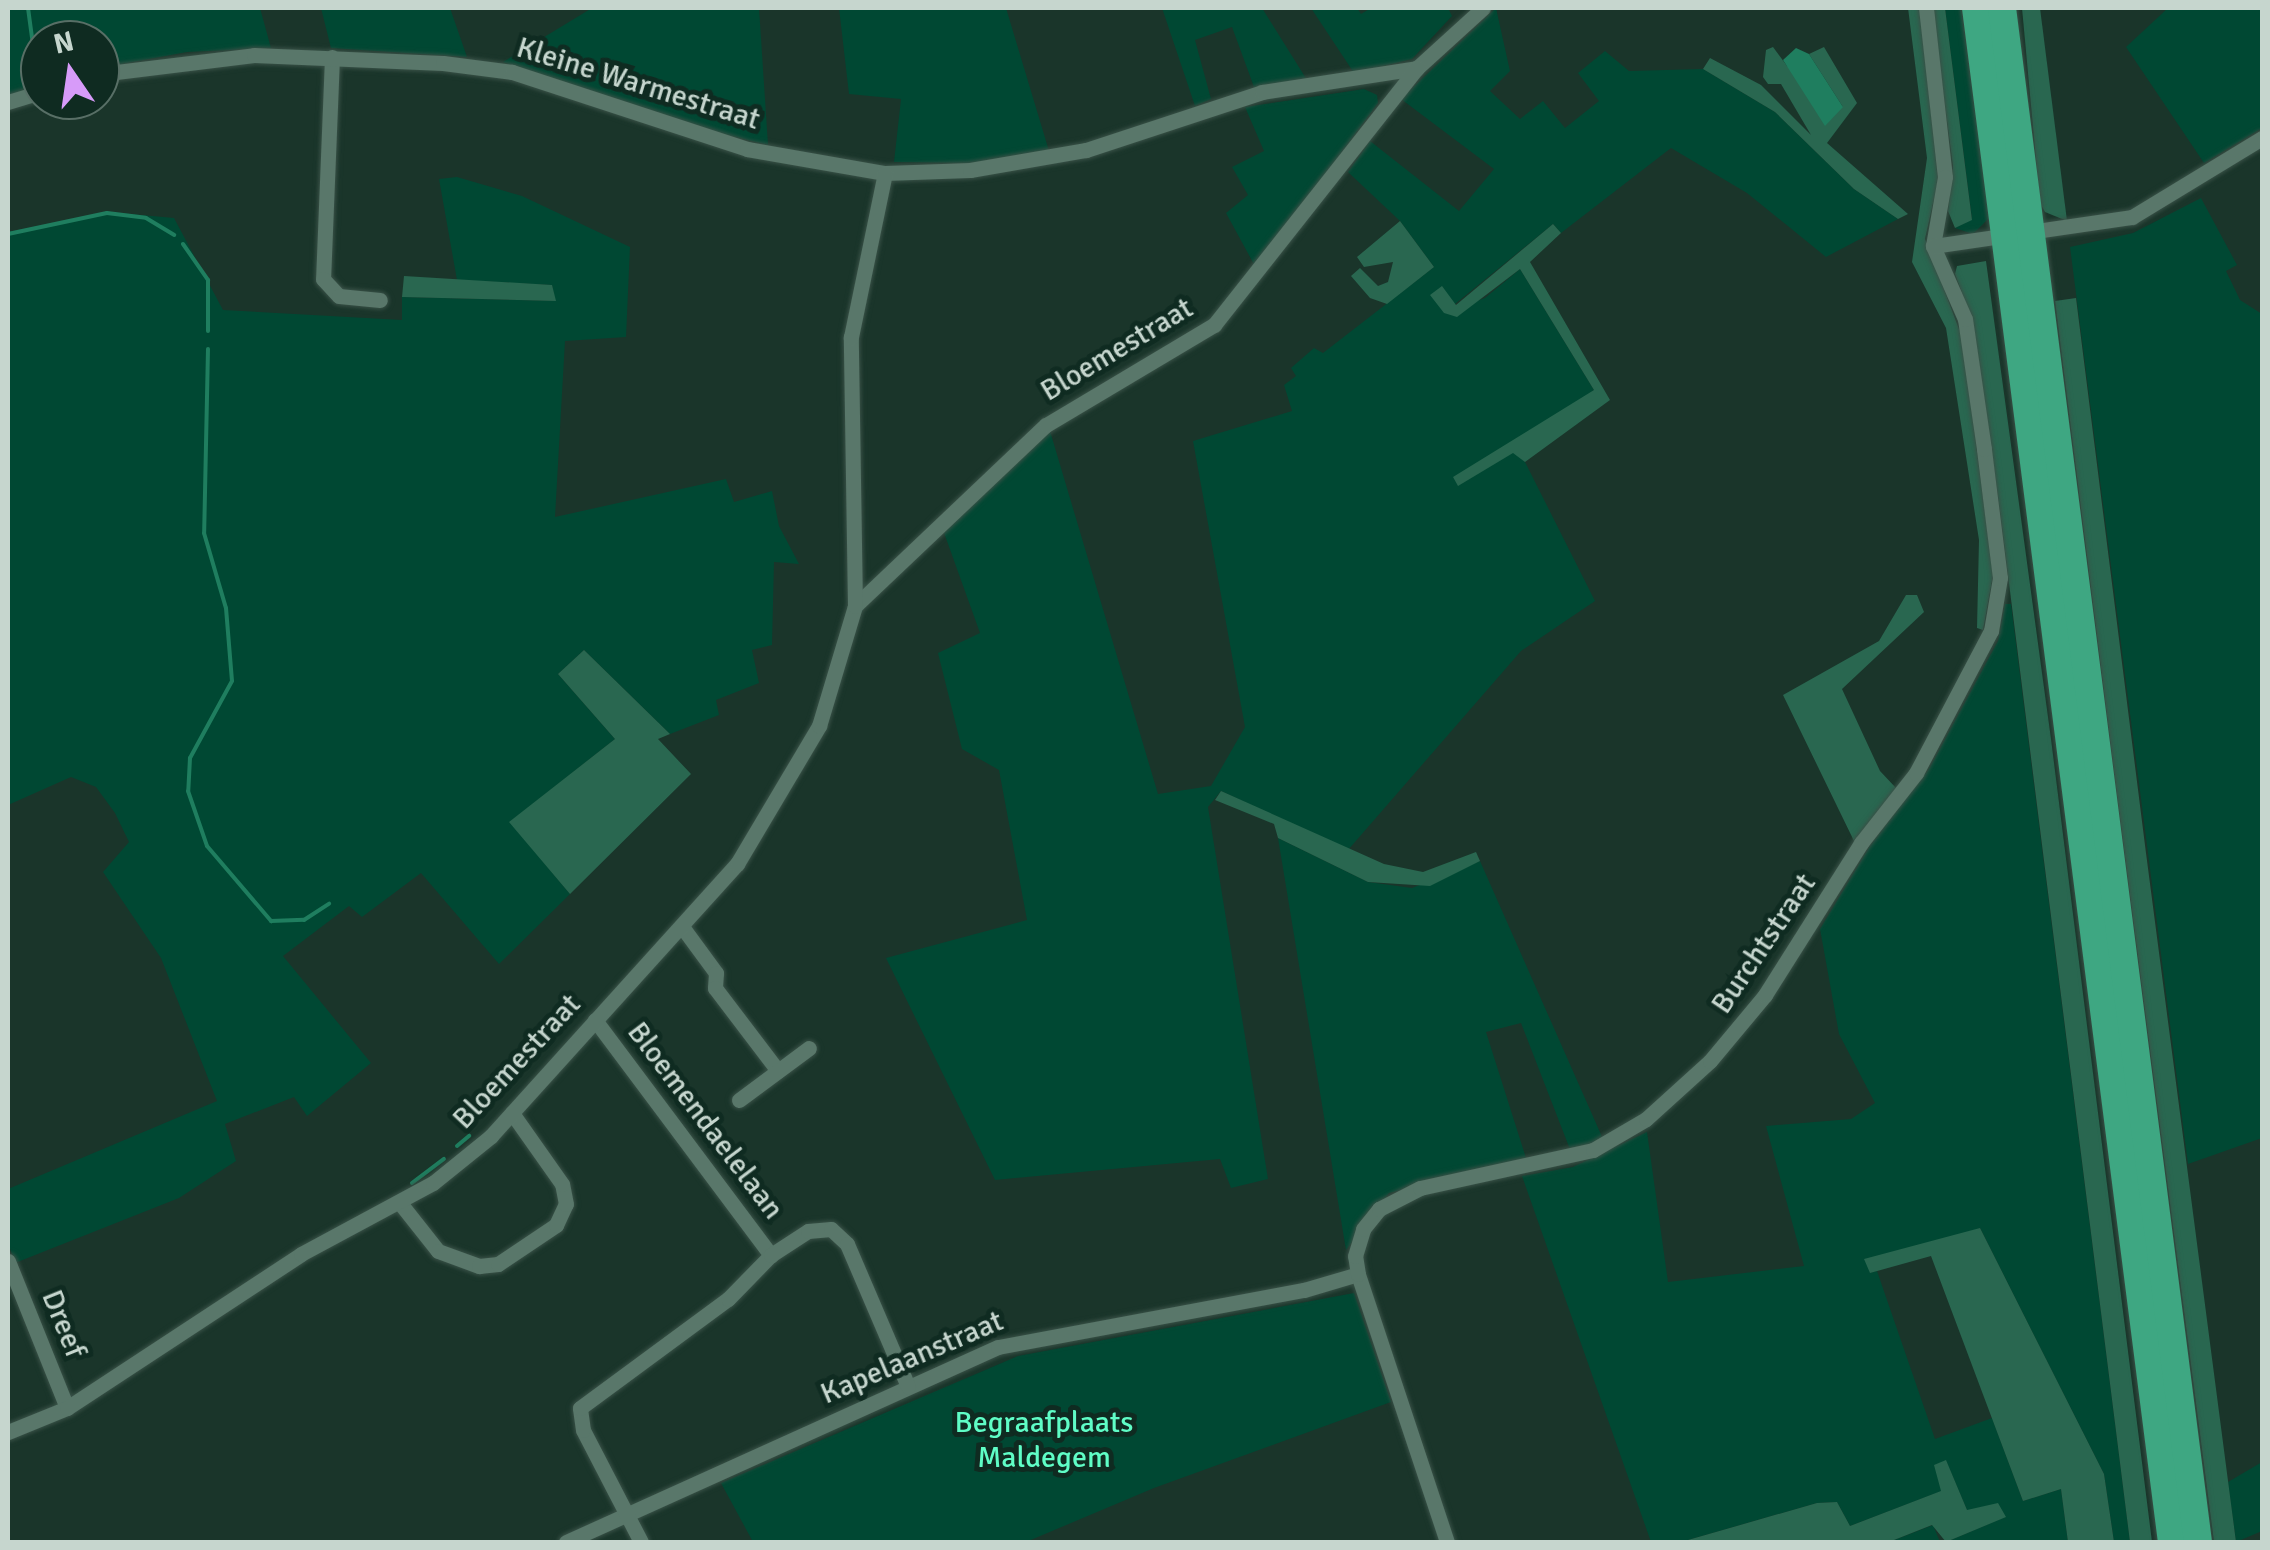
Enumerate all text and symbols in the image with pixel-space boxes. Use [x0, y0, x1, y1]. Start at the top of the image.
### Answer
north arrow [20, 20, 120, 120]
text: N [50, 24, 77, 61]
street label: Kleine Warmestraat [512, 30, 764, 138]
street label: Bloemestraat [1034, 290, 1200, 410]
street label: Burchtstraat [1704, 867, 1824, 1021]
street label: Bloemestraat [445, 987, 589, 1137]
street label: Bloemendaelelaan [619, 1015, 791, 1227]
street label: Dreef [33, 1285, 93, 1363]
street label: Kapelaanstraat [815, 1303, 1009, 1413]
park label: Begraafplaats Maldegem [955, 1405, 1133, 1476]

